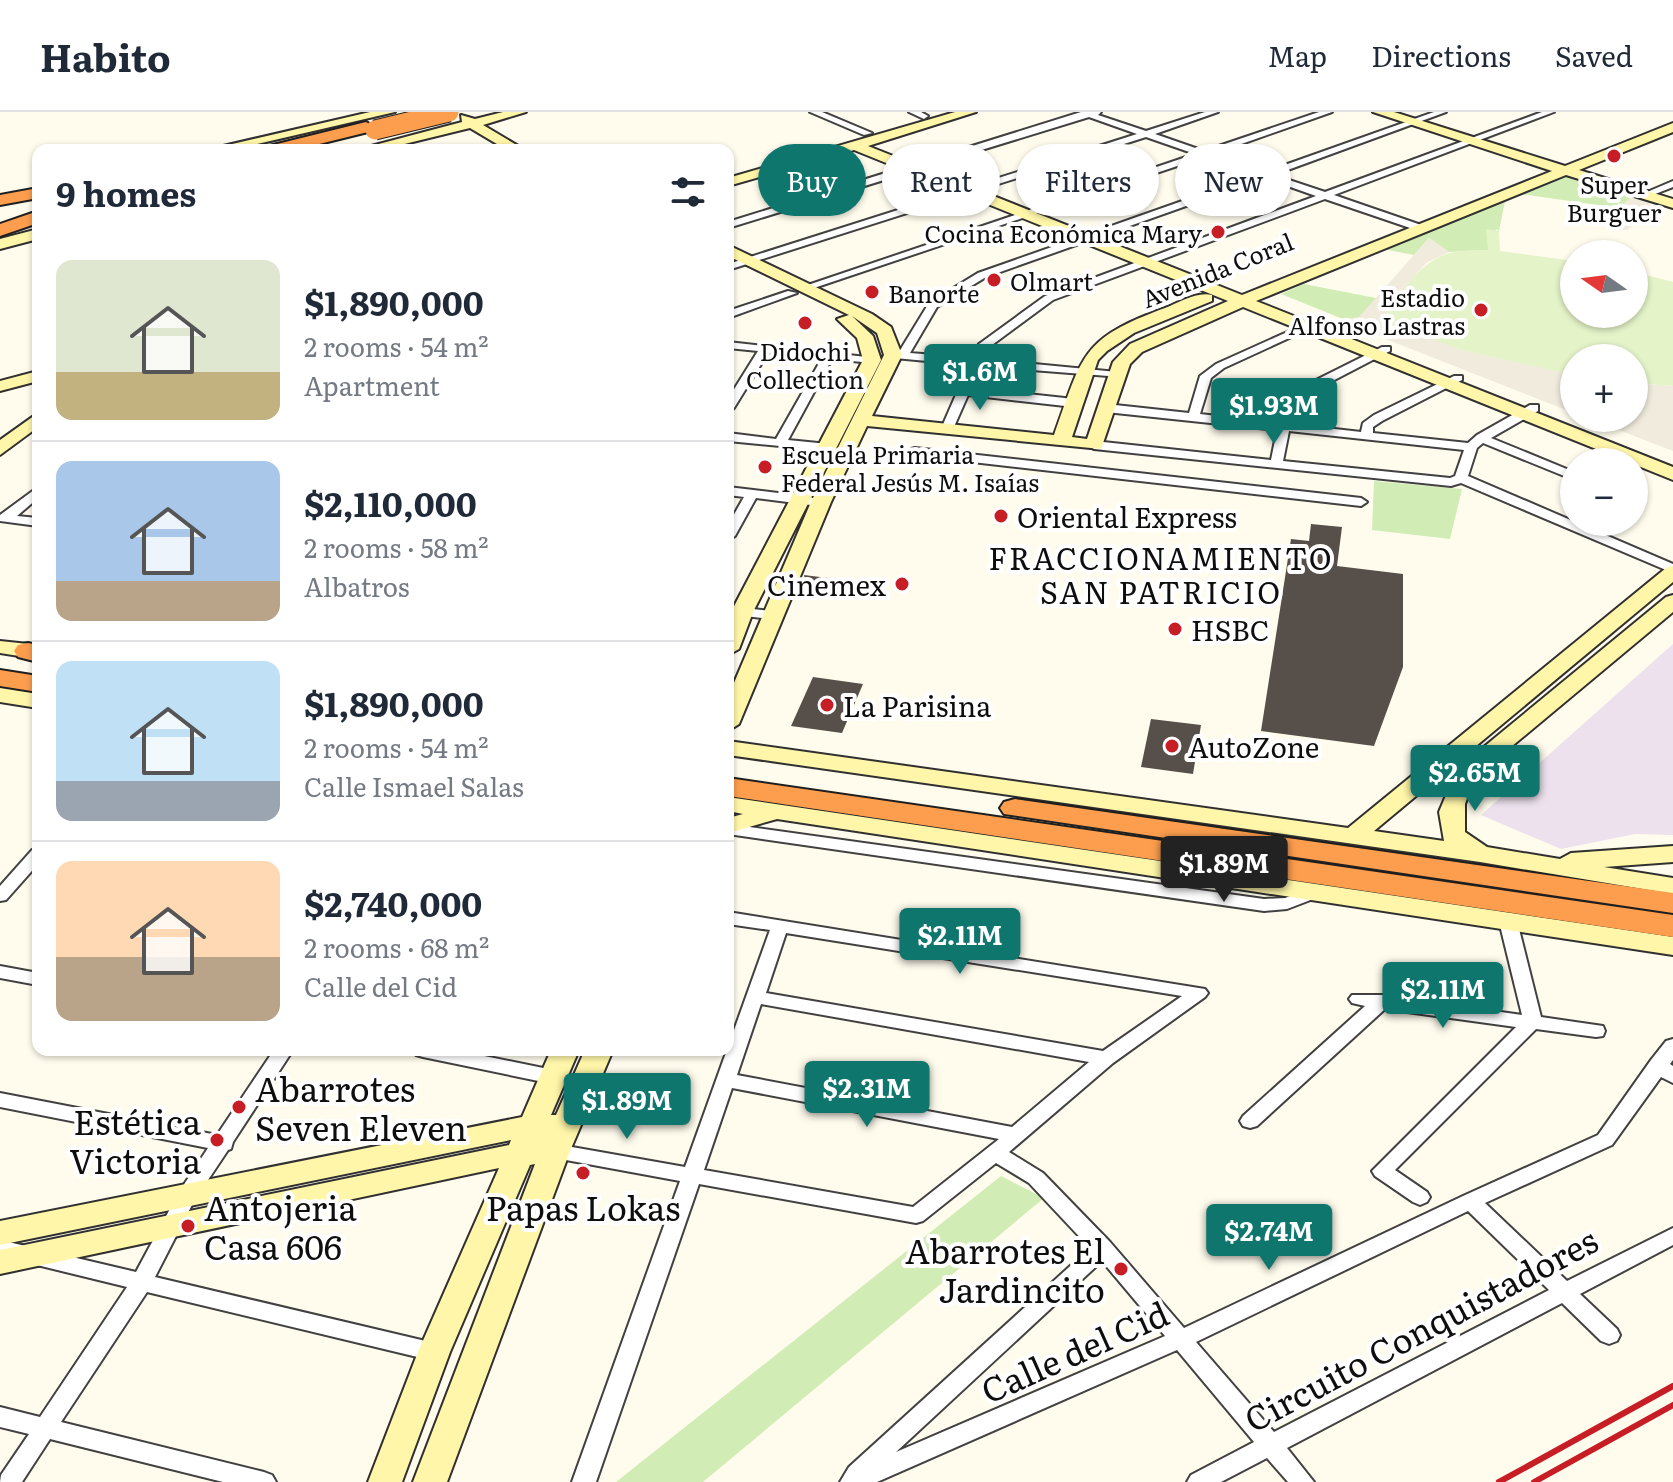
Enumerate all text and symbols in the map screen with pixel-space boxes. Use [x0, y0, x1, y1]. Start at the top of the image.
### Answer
text: Habito [40, 27, 171, 84]
text: Map [1268, 34, 1327, 76]
text: Directions [1371, 34, 1511, 76]
text: Saved [1555, 34, 1633, 76]
chip: Buy [758, 144, 866, 216]
chip: Rent [882, 144, 1000, 216]
chip: Filters [1016, 144, 1159, 216]
chip: New [1175, 144, 1291, 216]
marker: Super Burguer [1605, 147, 1623, 165]
place label: Super Burguer [1567, 166, 1662, 229]
text: 9 homes [56, 167, 196, 217]
icon: filters [666, 170, 710, 214]
place label: Cocina Económica Mary [925, 215, 1202, 250]
street label: Avenida Coral [1136, 223, 1298, 315]
marker: Cocina Económica Mary [1209, 223, 1227, 241]
north arrow [1560, 240, 1648, 328]
map controls [1560, 240, 1648, 536]
place label: Olmart [1010, 263, 1093, 298]
marker: Olmart [985, 271, 1003, 289]
place label: Banorte [888, 275, 980, 310]
text: $1,890,000 [304, 276, 484, 326]
place label: Estadio Alfonso Lastras [1288, 279, 1465, 342]
marker: Banorte [863, 283, 881, 301]
icon: home [120, 292, 216, 388]
marker: Estadio Alfonso Lastras [1472, 301, 1490, 319]
marker: Didochi Collection [796, 314, 814, 332]
text: 2 rooms · 54 m² [304, 326, 489, 365]
place label: Didochi Collection [746, 333, 864, 396]
pin: $1.6M [924, 344, 1036, 412]
button: + [1560, 344, 1648, 432]
text: $1.6M [942, 350, 1018, 389]
text: Apartment [304, 365, 440, 404]
pin: $1.93M [1209, 378, 1339, 446]
text: $1.93M [1229, 384, 1319, 423]
place label: Escuela Primaria Federal Jesús M. Isaías [781, 436, 1039, 499]
button: − [1560, 448, 1648, 536]
marker: Escuela Primaria Federal Jesús M. Isaías [756, 458, 774, 476]
text: $2,110,000 [304, 477, 477, 527]
icon: home [120, 493, 216, 589]
place label: Oriental Express [1017, 495, 1237, 537]
marker: Oriental Express [992, 507, 1010, 525]
text: 2 rooms · 58 m² [304, 527, 489, 566]
district label: FRACCIONAMIENTO SAN PATRICIO [988, 535, 1334, 613]
place label: Cinemex [767, 563, 886, 605]
text: Albatros [304, 566, 409, 605]
marker: Cinemex [893, 575, 911, 593]
place label: HSBC [1191, 608, 1269, 650]
marker: HSBC [1166, 620, 1184, 638]
text: $1,890,000 [304, 677, 484, 727]
place label: La Parisina [843, 684, 991, 726]
icon: home [120, 693, 216, 789]
marker: La Parisina [818, 696, 836, 714]
place label: AutoZone [1188, 725, 1319, 767]
text: 2 rooms · 54 m² [304, 727, 489, 766]
marker: AutoZone [1163, 737, 1181, 755]
pin: $2.65M [1410, 745, 1540, 813]
text: $2.65M [1429, 751, 1521, 790]
text: Calle Ismael Salas [304, 766, 524, 805]
pin: $1.89M [1159, 836, 1289, 904]
text: $1.89M [1179, 842, 1269, 881]
text: $2,740,000 [304, 877, 482, 927]
icon: home [120, 893, 216, 989]
pin: $2.11M [895, 908, 1025, 976]
text: $2.11M [917, 914, 1003, 953]
text: 2 rooms · 68 m² [304, 927, 489, 966]
pin: $2.11M [1378, 962, 1508, 1030]
text: Calle del Cid [304, 966, 457, 1005]
text: $2.11M [1400, 968, 1486, 1007]
pin: $2.31M [802, 1061, 932, 1129]
place label: Abarrotes Seven Eleven [255, 1062, 467, 1151]
text: $2.31M [823, 1067, 911, 1106]
pin: $1.89M [562, 1073, 692, 1141]
text: $1.89M [582, 1079, 672, 1118]
place label: Estética Victoria [69, 1095, 202, 1184]
marker: Abarrotes Seven Eleven [230, 1098, 248, 1116]
marker: Estética Victoria [208, 1131, 226, 1149]
marker: Papas Lokas [574, 1164, 592, 1182]
place label: Antojeria Casa 606 [204, 1181, 358, 1270]
place label: Papas Lokas [486, 1181, 680, 1231]
pin: $2.74M [1204, 1204, 1334, 1272]
text: $2.74M [1224, 1210, 1314, 1249]
street label: Circuito Conquistadores [1235, 1214, 1605, 1442]
marker: Antojeria Casa 606 [179, 1217, 197, 1235]
place label: Abarrotes El Jardincito [905, 1224, 1105, 1313]
marker: Abarrotes El Jardincito [1112, 1260, 1130, 1278]
street label: Calle del Cid [972, 1286, 1176, 1414]

